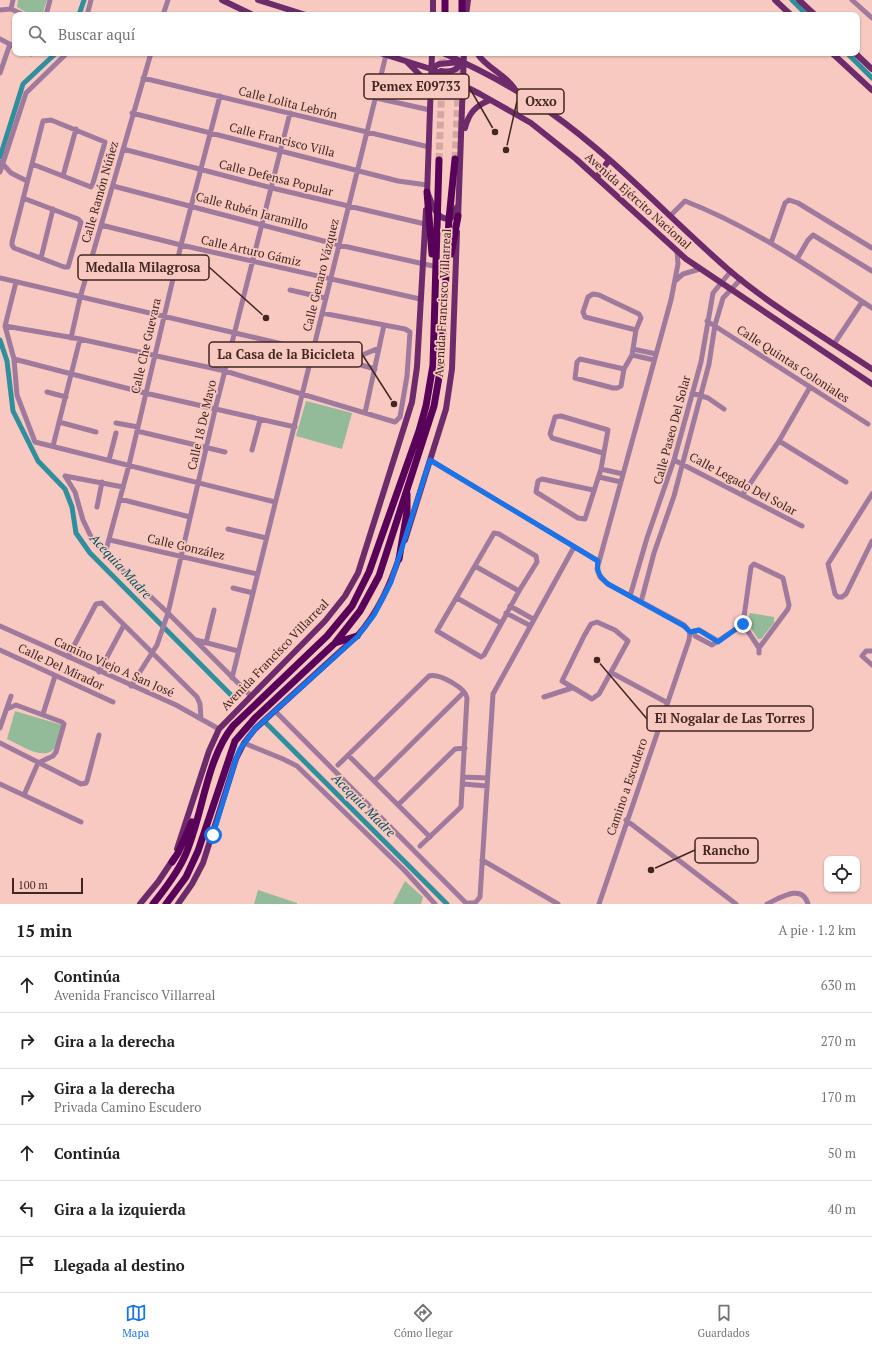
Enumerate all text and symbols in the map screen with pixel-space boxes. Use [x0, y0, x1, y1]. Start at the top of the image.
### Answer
search box [12, 12, 860, 56]
icon: search [26, 23, 48, 45]
text: Buscar aquí [58, 24, 135, 44]
callout: Pemex E09733 [364, 74, 469, 99]
text: Pemex E09733 [371, 77, 461, 95]
street label: Calle Lolita Lebrón [237, 83, 339, 122]
callout: Oxxo [517, 89, 564, 114]
text: Oxxo [525, 92, 557, 110]
street label: Calle Francisco Villa [228, 119, 337, 160]
street label: Calle Ramón Núñez [78, 139, 121, 245]
street label: Avenida Ejército Nacional [582, 149, 695, 252]
street label: Calle Defensa Popular [217, 156, 335, 199]
street label: Calle Rubén Jaramillo [194, 188, 310, 233]
street label: Calle Genaro Vázquez [299, 217, 342, 333]
street label: Avenida Francisco Villarreal [431, 228, 454, 378]
street label: Calle Arturo Gámiz [200, 232, 303, 269]
callout: Medalla Milagrosa [78, 255, 209, 280]
text: Medalla Milagrosa [85, 258, 201, 276]
street label: Calle Che Guevara [127, 297, 164, 395]
street label: Calle Quintas Coloniales [734, 322, 852, 406]
callout: La Casa de la Bicicleta [209, 342, 362, 367]
text: La Casa de la Bicicleta [217, 345, 355, 363]
street label: Calle Paseo Del Solar [650, 373, 693, 486]
street label: Calle 18 De Mayo [184, 378, 219, 471]
street label: Calle Legado Del Solar [687, 449, 800, 518]
water label: Acequia Madre [85, 529, 156, 603]
street label: Calle González [146, 530, 227, 563]
street label: Avenida Francisco Villarreal [218, 596, 332, 713]
route end [734, 615, 752, 633]
street label: Camino Viejo A San José [52, 633, 177, 700]
street label: Calle Del Mirador [16, 640, 107, 693]
callout: El Nogalar de Las Torres [647, 706, 813, 731]
text: El Nogalar de Las Torres [655, 709, 805, 727]
street label: Camino a Escudero [603, 736, 650, 838]
water label: Acequia Madre [327, 768, 400, 841]
route start [204, 826, 222, 844]
callout: Rancho [695, 838, 758, 863]
text: Rancho [702, 841, 750, 859]
map controls [824, 856, 860, 892]
button: locate [824, 856, 860, 892]
scale bar [12, 876, 83, 895]
text: 100 m [18, 878, 48, 892]
text: 15 min [16, 919, 72, 942]
text: A pie · 1.2 km [778, 921, 856, 939]
text: Continúa [54, 966, 120, 986]
icon: ahead [16, 974, 38, 996]
text: 630 m [821, 976, 856, 994]
text: Avenida Francisco Villarreal [54, 986, 215, 1004]
icon: right [16, 1030, 38, 1052]
text: Gira a la derecha [54, 1031, 175, 1051]
text: 270 m [821, 1032, 856, 1050]
text: Gira a la derecha [54, 1078, 175, 1098]
icon: right [16, 1086, 38, 1108]
text: 170 m [821, 1088, 856, 1106]
text: Privada Camino Escudero [54, 1098, 202, 1116]
icon: ahead [16, 1142, 38, 1164]
text: Continúa [54, 1143, 120, 1163]
text: 50 m [828, 1144, 856, 1162]
icon: left [16, 1198, 38, 1220]
text: Gira a la izquierda [54, 1199, 186, 1219]
text: 40 m [828, 1200, 856, 1218]
icon: arrive [16, 1254, 38, 1276]
text: Llegada al destino [54, 1255, 185, 1275]
tab: Mapa [122, 1302, 149, 1340]
tab: Cómo llegar [394, 1302, 453, 1340]
tab: Guardados [697, 1302, 750, 1340]

